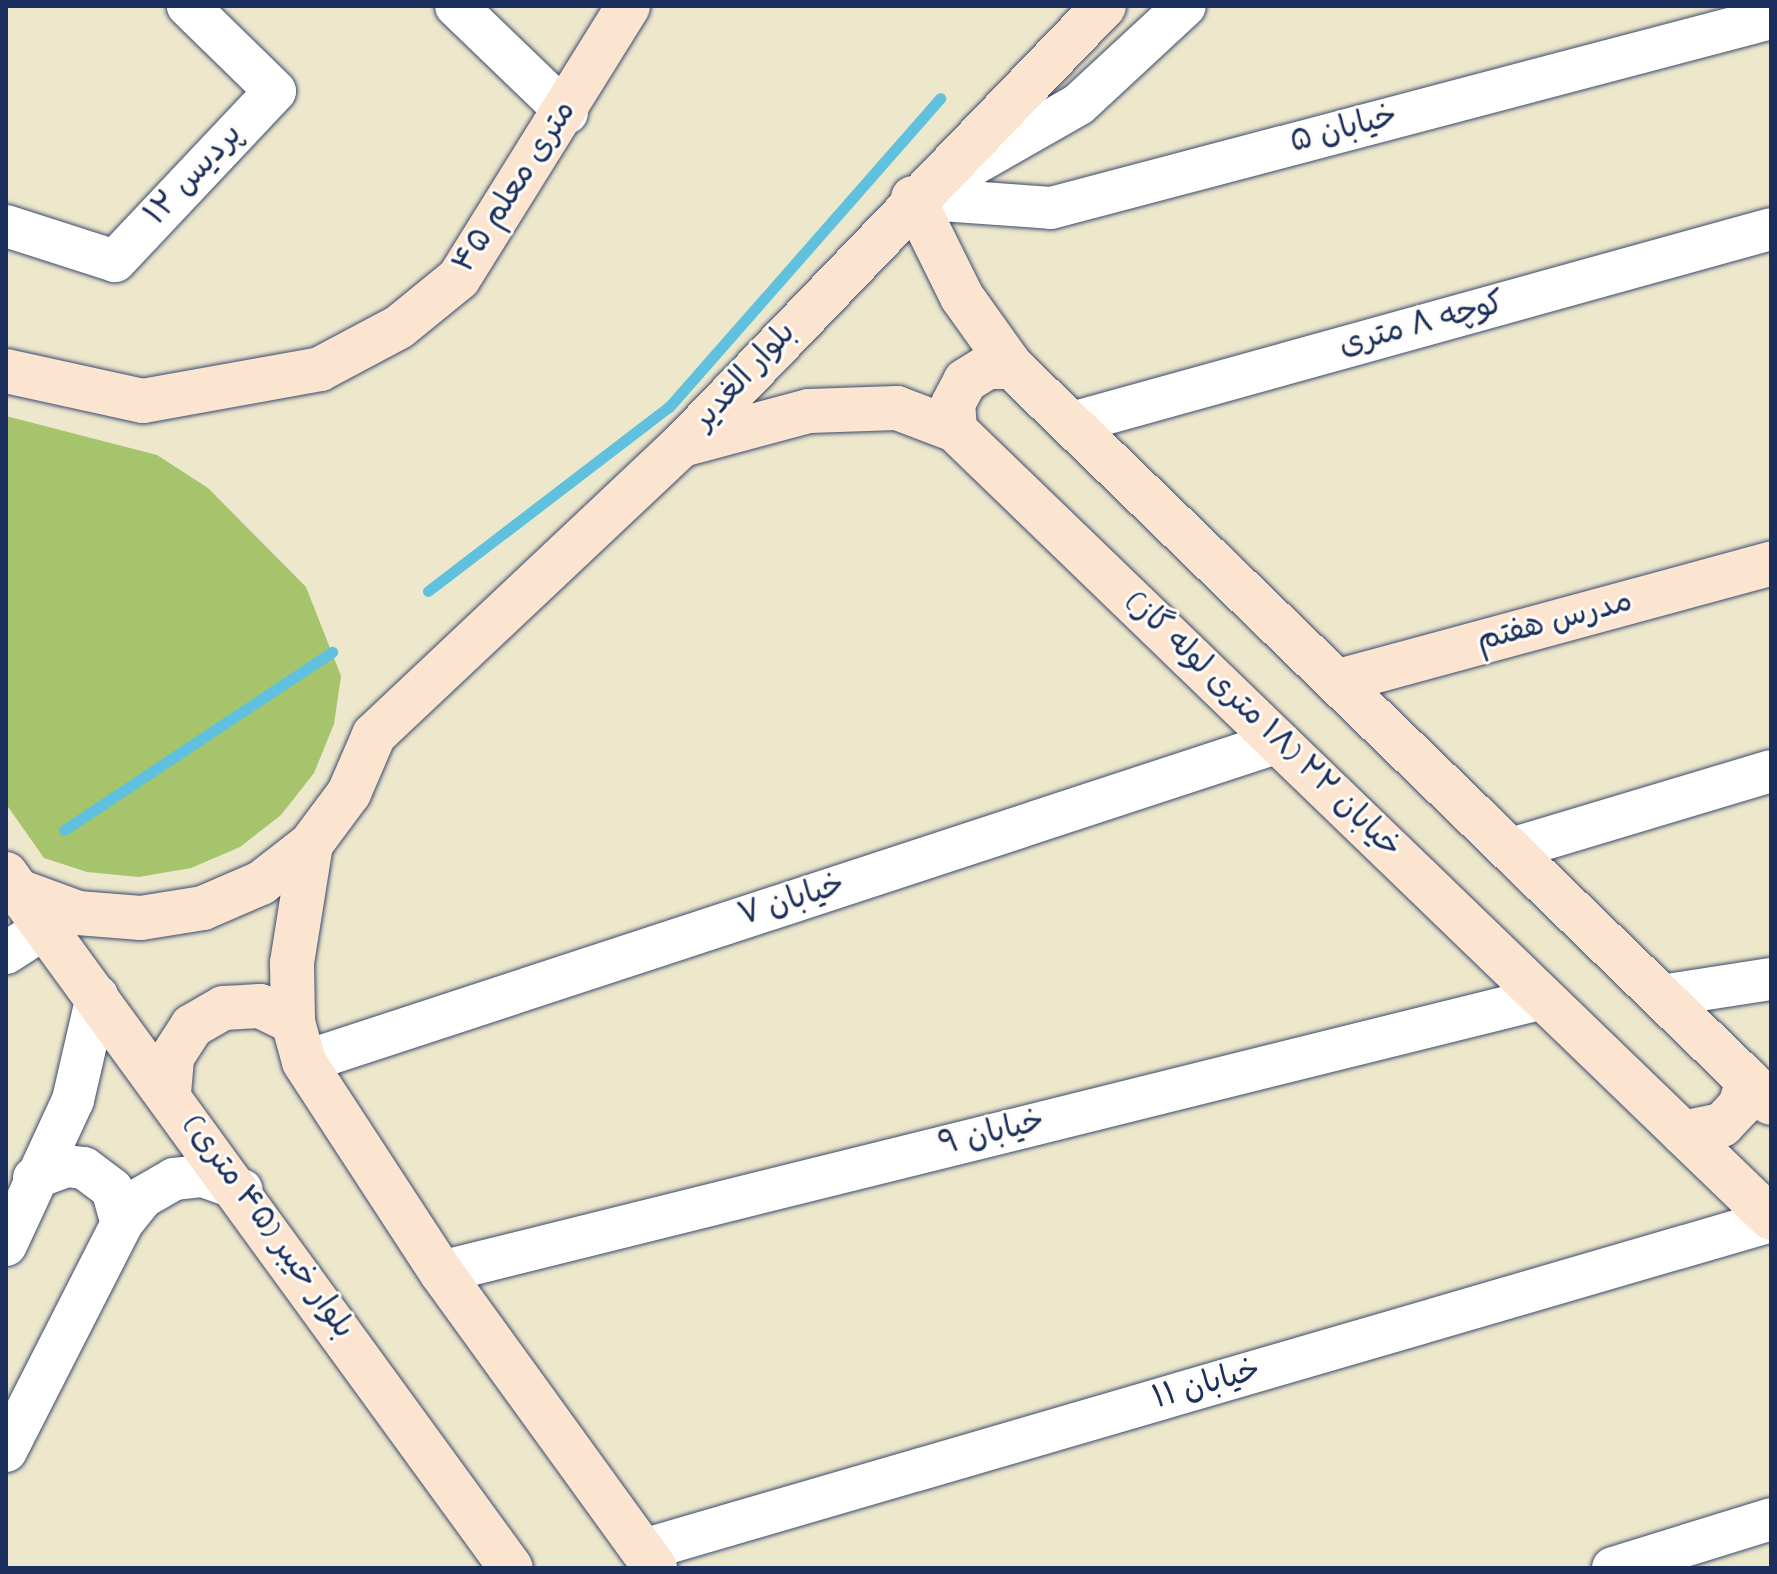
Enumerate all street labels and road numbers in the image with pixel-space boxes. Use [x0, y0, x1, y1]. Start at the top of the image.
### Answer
street label: ۴۵ متری معلم [446, 94, 586, 282]
street label: خیابان ۵ [1286, 98, 1402, 164]
street label: پردیس ۱۲ [138, 117, 252, 235]
street label: کوچه ۸ متری [1335, 286, 1509, 366]
street label: بلوار الغدیر [687, 315, 805, 439]
street label: خیابان ۲۲ (۱۸ متری لوله گاز) [1116, 584, 1408, 868]
street label: مدرس هفتم [1473, 584, 1637, 662]
street label: خیابان ۷ [734, 867, 850, 937]
street label: خیابان ۹ [935, 1103, 1049, 1167]
street label: بلوار خیبر (۴۵ متری) [173, 1109, 361, 1347]
street label: خیابان ۱۱ [1149, 1352, 1265, 1420]

